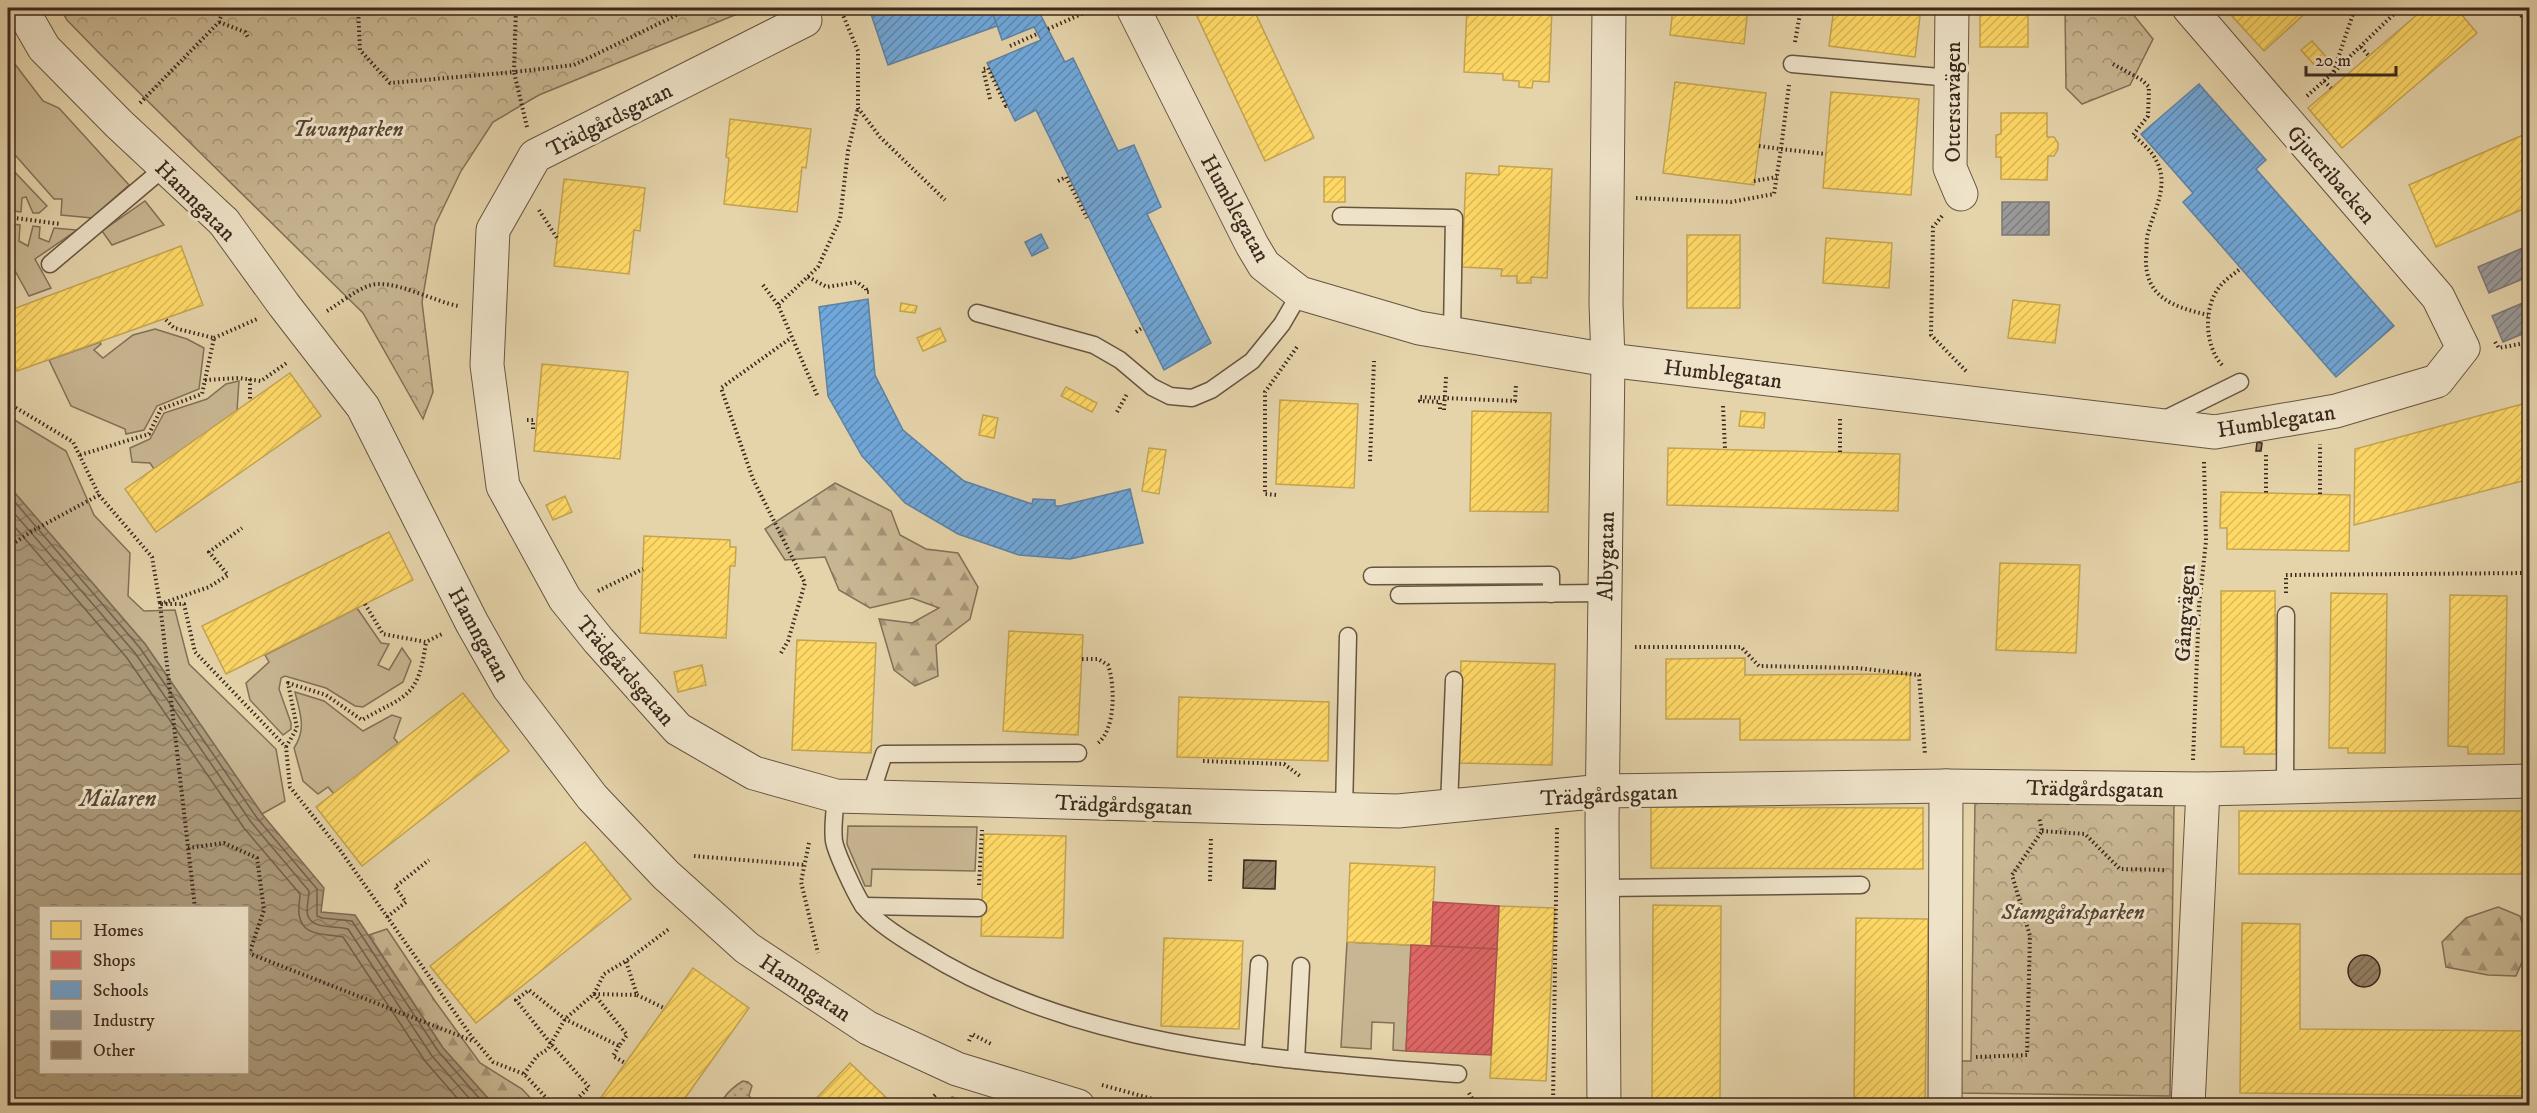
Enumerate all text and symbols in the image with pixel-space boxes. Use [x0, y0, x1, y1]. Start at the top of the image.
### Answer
scale bar [2306, 39, 2396, 77]
street label: Otterstavägen [1940, 41, 1967, 163]
text: 20 m [2315, 50, 2351, 72]
street label: Trädgårdsgatan [542, 77, 677, 164]
park label: Tuvanparken [293, 116, 403, 143]
street label: Gjuteribacken [2281, 120, 2381, 230]
street label: Humblegatan [1194, 150, 1276, 268]
street label: Hamngatan [149, 155, 242, 248]
street label: Humblegatan [1662, 354, 1784, 395]
street label: Humblegatan [2215, 399, 2338, 444]
street label: Albygatan [1592, 511, 1621, 601]
street label: Gångvägen [2169, 563, 2202, 663]
street label: Hamngatan [442, 583, 516, 687]
street label: Trädgårdsgatan [570, 610, 680, 732]
street label: Trädgårdsgatan [2026, 775, 2164, 804]
street label: Trädgårdsgatan [1540, 778, 1679, 813]
water label: Mälaren [78, 784, 156, 814]
street label: Trädgårdsgatan [1055, 790, 1194, 821]
park label: Stamgårdsparken [2000, 899, 2145, 926]
legend [39, 906, 249, 1074]
text: Homes [93, 920, 144, 942]
street label: Hamngatan [754, 949, 856, 1028]
text: Shops [93, 950, 136, 972]
text: Schools [93, 980, 148, 1002]
text: Industry [93, 1010, 155, 1032]
text: Other [93, 1040, 135, 1062]

